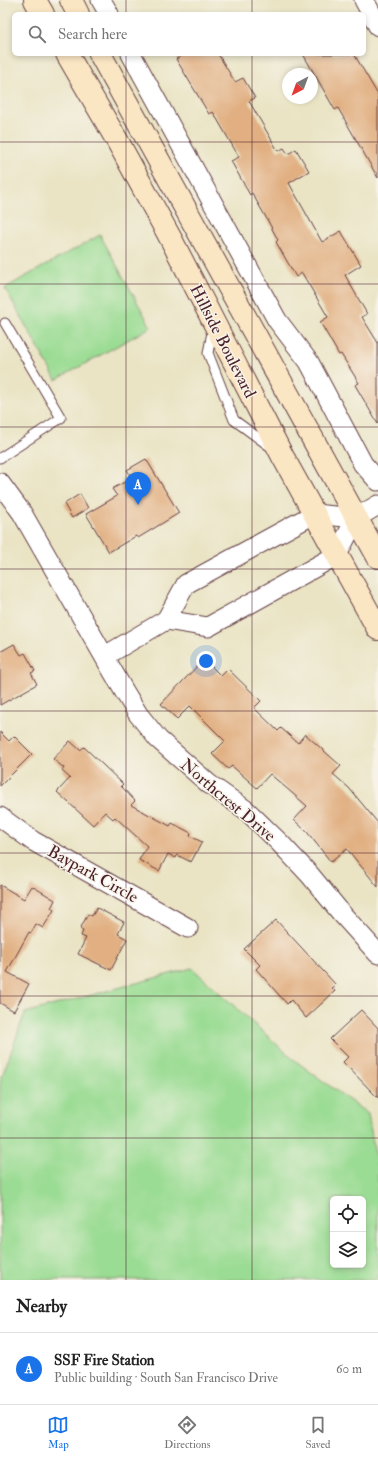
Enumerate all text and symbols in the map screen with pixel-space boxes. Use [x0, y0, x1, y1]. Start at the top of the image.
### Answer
search box [12, 12, 366, 56]
icon: search [26, 23, 48, 45]
text: Search here [58, 25, 127, 44]
north arrow [282, 68, 318, 104]
street label: Hillside Boulevard [185, 281, 261, 402]
pin: A [125, 472, 151, 505]
your location [196, 651, 216, 671]
street label: Northcrest Drive [176, 754, 280, 846]
street label: Baypark Circle [44, 840, 142, 908]
map controls [330, 1196, 366, 1268]
button: locate [330, 1196, 366, 1232]
button: layers [330, 1232, 366, 1268]
text: Nearby [16, 1296, 67, 1317]
text: SSF Fire Station [54, 1351, 155, 1370]
text: A [25, 1361, 33, 1377]
text: 60 m [336, 1361, 362, 1377]
text: Public building · South San Francisco Drive [54, 1370, 278, 1386]
tab: Map [47, 1414, 69, 1451]
tab: Directions [164, 1414, 211, 1451]
tab: Saved [305, 1414, 331, 1451]

